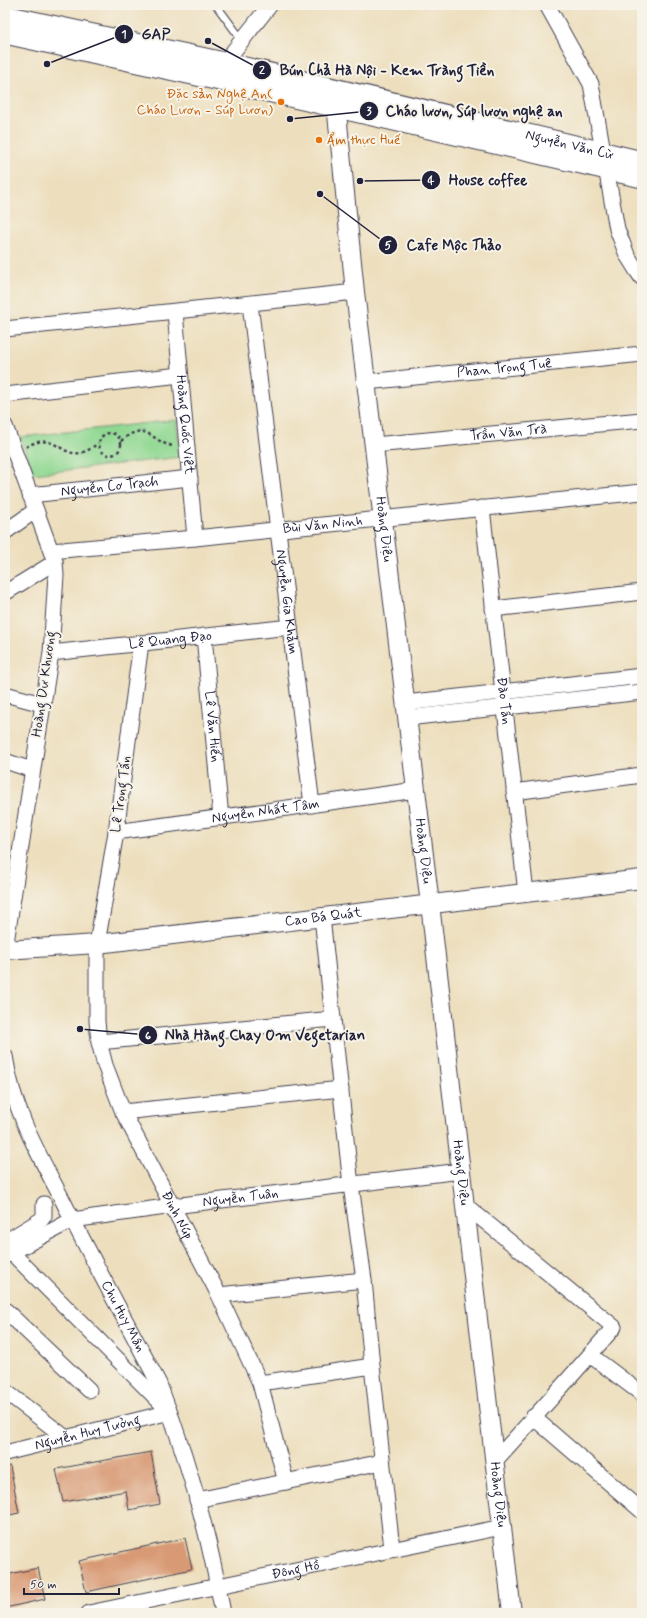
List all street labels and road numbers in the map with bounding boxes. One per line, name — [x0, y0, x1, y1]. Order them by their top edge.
street label: Nguyễn Văn Cừ — [523, 126, 615, 164]
street label: Phan Trọng Tuệ — [456, 354, 553, 382]
street label: Hoàng Quốc Việt — [172, 374, 198, 476]
street label: Trần Văn Trà — [469, 420, 548, 445]
street label: Nguyễn Cơ Trạch — [60, 472, 159, 502]
street label: Hoàng Diệu — [371, 495, 397, 563]
street label: Bùi Văn Ninh — [282, 512, 364, 538]
street label: Nguyễn Gia Khảm — [271, 548, 302, 655]
street label: Lê Quang Đạo — [128, 627, 213, 653]
street label: Hoàng Dư Khương — [28, 630, 62, 739]
street label: Đào Tấn — [492, 676, 516, 726]
street label: Lê Văn Hiến — [200, 690, 225, 763]
street label: Lê Trọng Tấn — [107, 754, 137, 834]
street label: Nguyễn Nhất Tâm — [211, 795, 321, 828]
street label: Hoàng Diệu — [411, 817, 436, 885]
street label: Cao Bá Quát — [284, 903, 364, 931]
street label: Hoàng Diệu — [448, 1139, 474, 1206]
street label: Nguyễn Tuân — [202, 1184, 279, 1212]
street label: Đinh Núp — [157, 1188, 197, 1243]
street label: Chu Huy Mân — [97, 1277, 150, 1355]
street label: Nguyễn Huy Tưởng — [33, 1411, 143, 1454]
street label: Hoàng Diệu — [486, 1461, 511, 1528]
street label: Đông Hồ — [270, 1556, 321, 1584]

